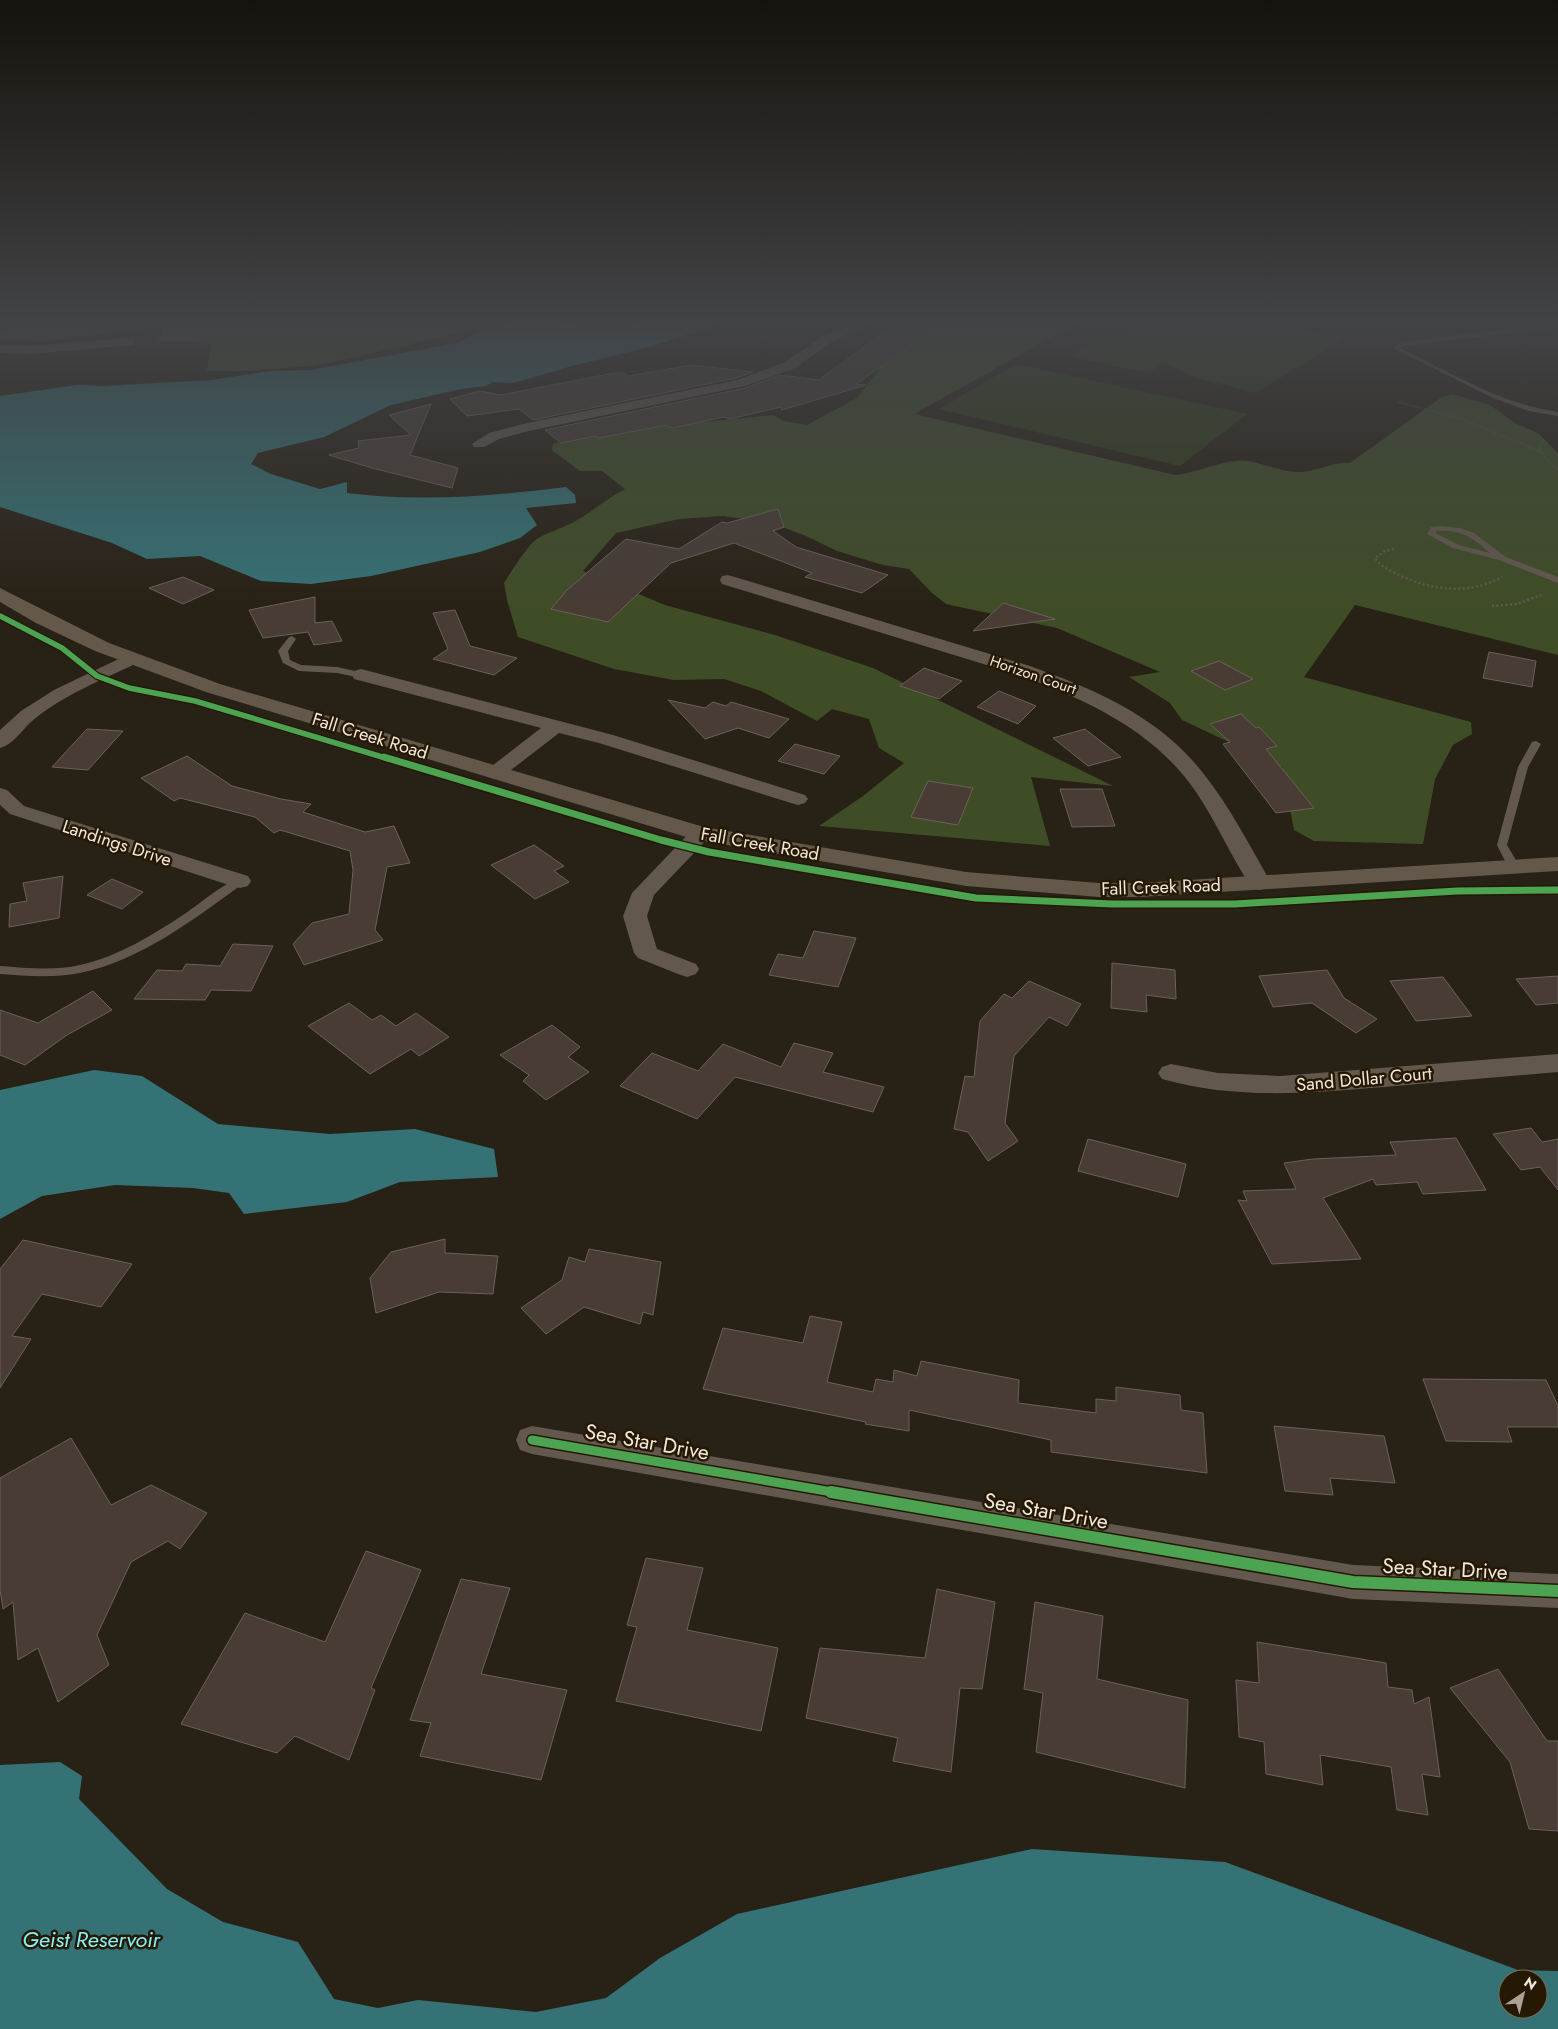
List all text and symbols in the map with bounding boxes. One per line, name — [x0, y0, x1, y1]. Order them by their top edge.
street label: Horizon Court — [987, 650, 1080, 700]
street label: Fall Creek Road — [309, 706, 431, 766]
street label: Landings Drive — [59, 813, 175, 873]
street label: Fall Creek Road — [699, 821, 821, 867]
street label: Fall Creek Road — [1101, 872, 1221, 902]
street label: Sand Dollar Court — [1295, 1060, 1434, 1098]
street label: Sea Star Drive — [583, 1416, 712, 1468]
street label: Sea Star Drive — [982, 1485, 1111, 1537]
street label: Sea Star Drive — [1382, 1551, 1509, 1587]
water label: Geist Reservoir — [22, 1923, 161, 1955]
north arrow — [1498, 1969, 1548, 2019]
text: N — [1520, 1972, 1541, 1995]

